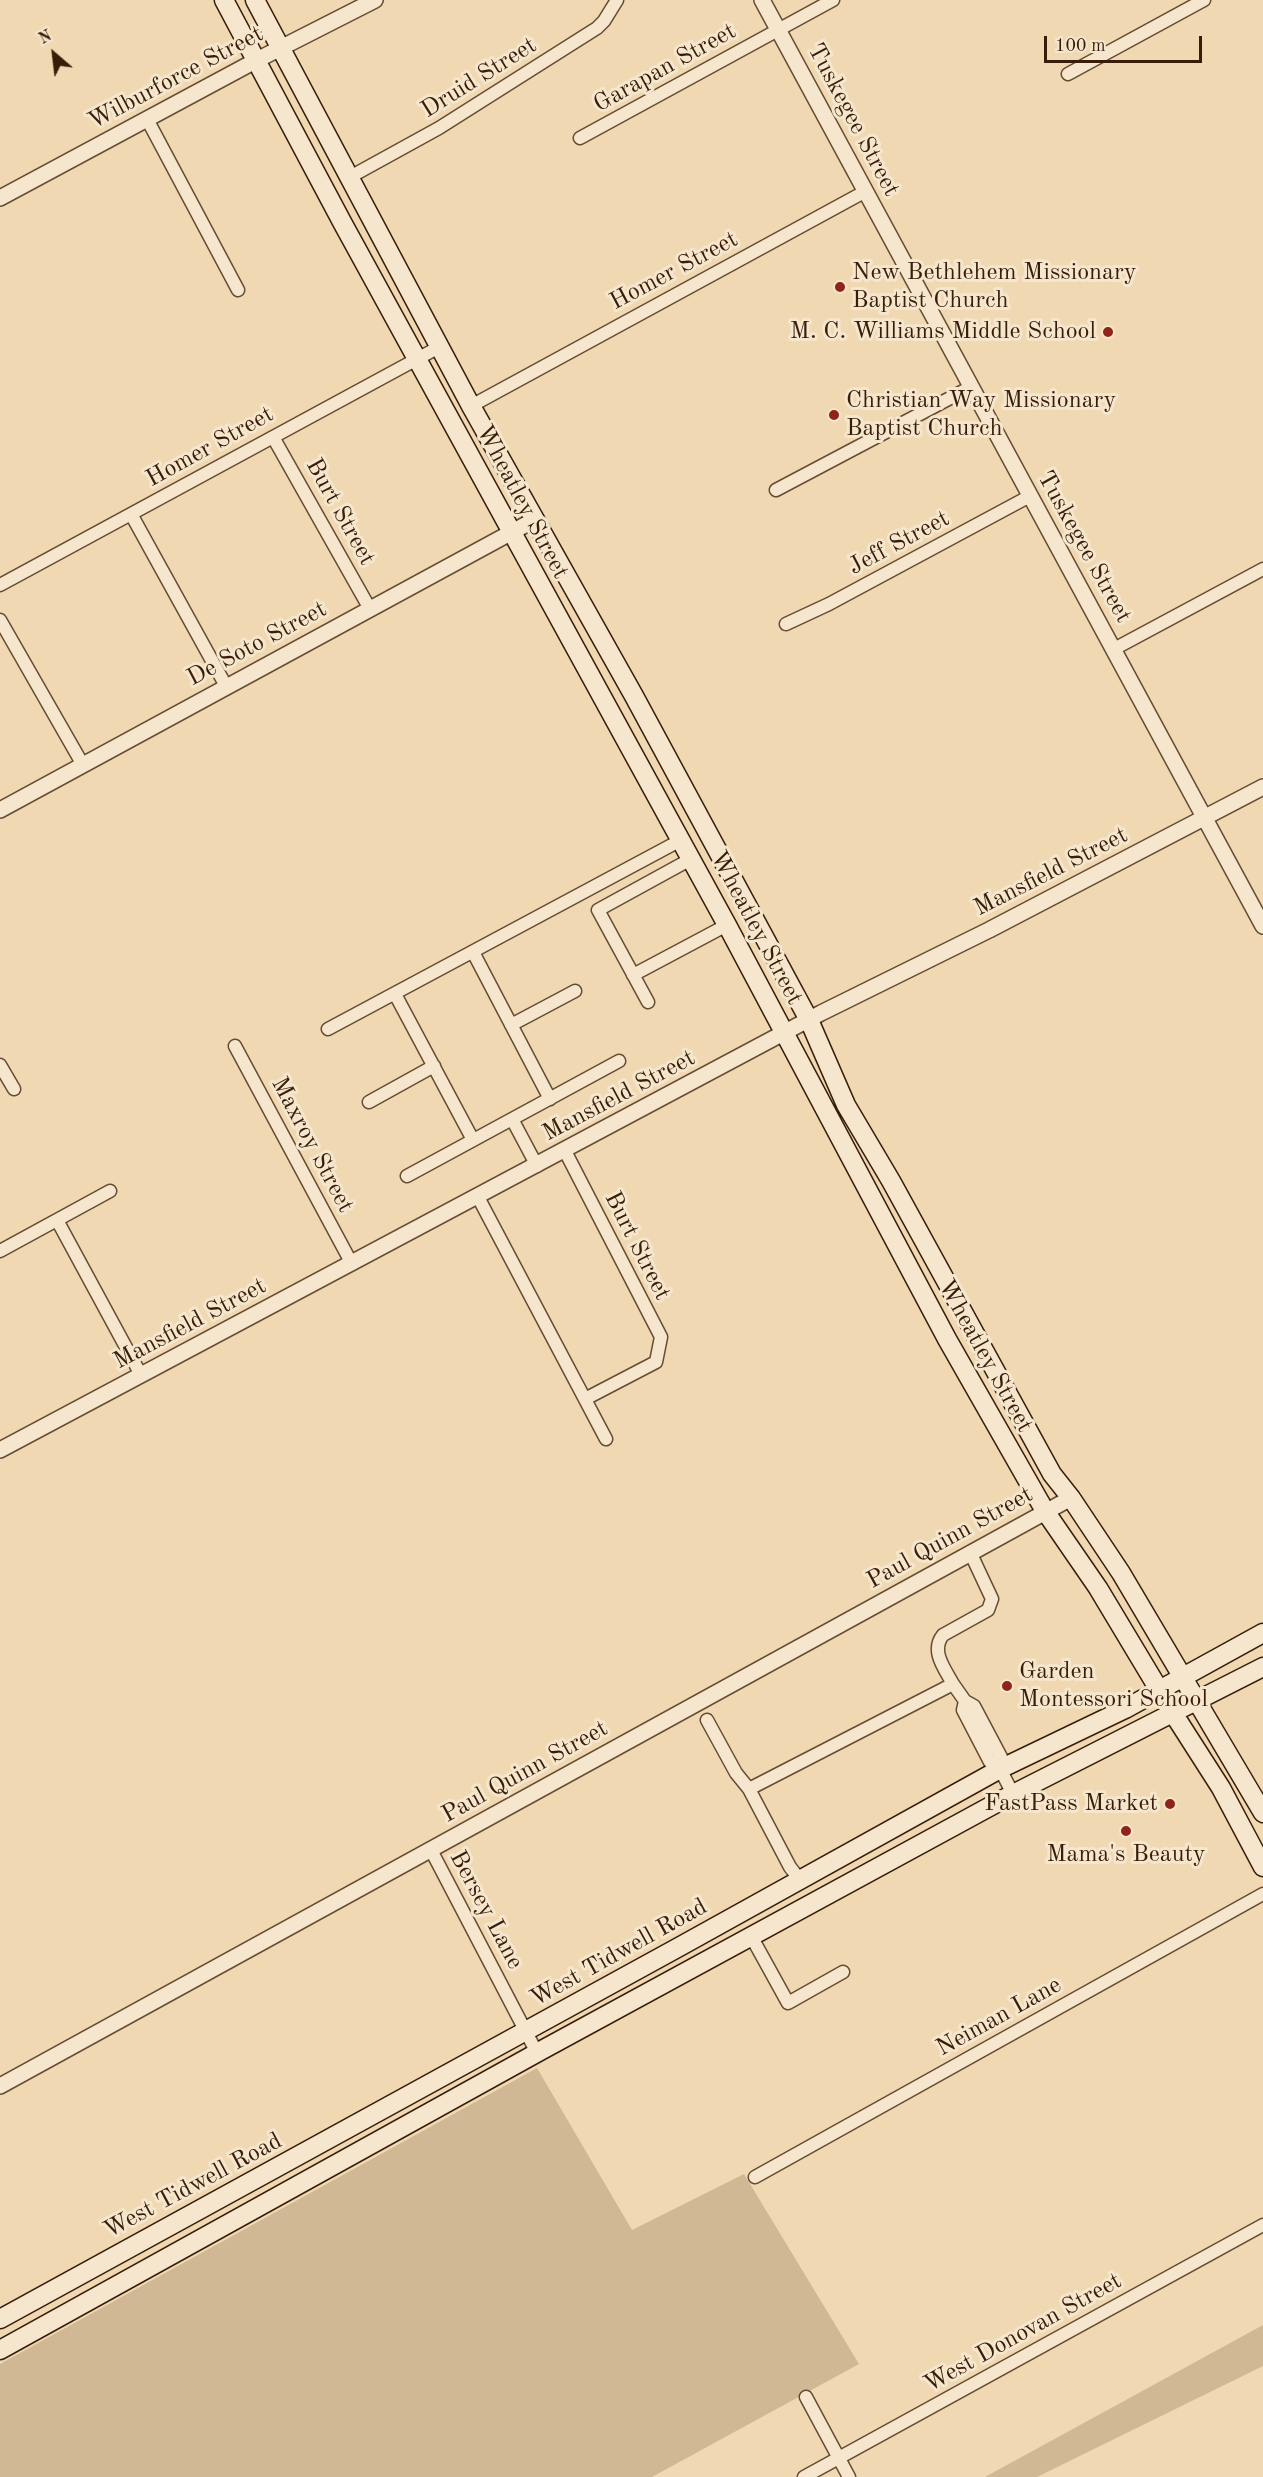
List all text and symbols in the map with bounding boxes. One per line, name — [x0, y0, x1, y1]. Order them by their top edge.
street label: Garapan Street — [589, 17, 741, 119]
street label: Wilburforce Street — [84, 20, 268, 136]
north arrow — [24, 24, 84, 84]
scale bar — [1047, 24, 1204, 62]
text: N — [36, 28, 55, 48]
street label: Druid Street — [416, 31, 542, 125]
text: 100 m — [1055, 37, 1106, 55]
street label: Tuskegee Street — [801, 39, 905, 201]
street label: Homer Street — [605, 225, 743, 317]
place label: New Bethlehem Missionary Baptist Church — [852, 259, 1136, 315]
marker: New Bethlehem Missionary Baptist Church — [833, 280, 847, 294]
place label: M. C. Williams Middle School — [790, 318, 1096, 346]
marker: M. C. Williams Middle School — [1101, 325, 1115, 339]
place label: Christian Way Missionary Baptist Church — [846, 387, 1116, 443]
street label: Homer Street — [141, 400, 279, 494]
marker: Christian Way Missionary Baptist Church — [827, 408, 841, 422]
street label: Wheatley Street — [469, 420, 575, 584]
street label: Burt Street — [299, 453, 381, 571]
street label: Tuskegee Street — [1030, 466, 1138, 628]
street label: Jeff Street — [844, 504, 954, 582]
street label: De Soto Street — [182, 595, 332, 693]
street label: Mansfield Street — [969, 821, 1133, 923]
street label: Wheatley Street — [703, 846, 809, 1010]
street label: Mansfield Street — [538, 1044, 700, 1148]
street label: Maxroy Street — [264, 1072, 360, 1218]
street label: Burt Street — [597, 1187, 677, 1305]
street label: Mansfield Street — [109, 1272, 271, 1376]
street label: Wheatley Street — [931, 1274, 1039, 1438]
street label: Paul Quinn Street — [862, 1480, 1038, 1596]
place label: Garden Montessori School — [1019, 1658, 1208, 1714]
marker: Garden Montessori School — [1000, 1679, 1014, 1693]
street label: Paul Quinn Street — [437, 1714, 613, 1830]
place label: FastPass Market — [984, 1790, 1158, 1818]
marker: FastPass Market — [1163, 1797, 1177, 1811]
marker: Mama's Beauty — [1119, 1824, 1133, 1838]
place label: Mama's Beauty — [1046, 1841, 1206, 1869]
street label: Bersey Lane — [443, 1846, 529, 1974]
street label: West Tidwell Road — [526, 1892, 712, 2014]
street label: Neiman Lane — [931, 1971, 1067, 2063]
street label: West Tidwell Road — [99, 2127, 287, 2245]
street label: West Donovan Street — [919, 2267, 1127, 2399]

